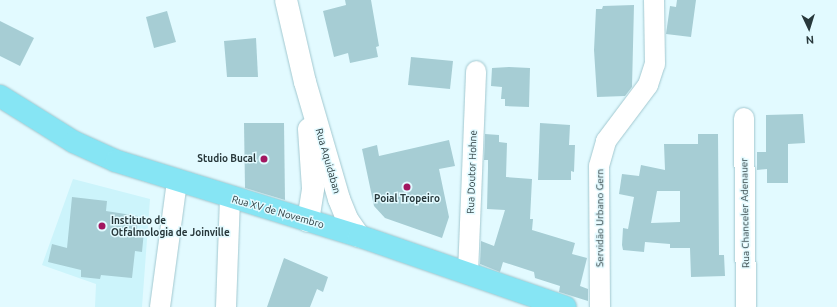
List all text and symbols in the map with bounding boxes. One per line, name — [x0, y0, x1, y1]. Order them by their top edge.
north arrow — [789, 8, 829, 48]
text: N — [805, 34, 814, 46]
street label: Rua Aquidaban — [313, 127, 343, 195]
street label: Rua Doutor Hohne — [465, 130, 479, 214]
place label: Studio Bucal — [197, 153, 256, 165]
marker: Studio Bucal — [259, 154, 269, 164]
street label: Rua Chanceler Adenauer — [738, 158, 752, 268]
street label: Servidão Urbano Gern — [594, 169, 606, 267]
marker: Poial Tropeiro — [402, 182, 412, 192]
street label: Rua XV de Novembro — [230, 193, 326, 231]
place label: Poial Tropeiro — [374, 193, 440, 205]
place label: Instituto de Otfalmologia de Joinville — [111, 214, 230, 238]
marker: Instituto de Otfalmologia de Joinville — [96, 220, 108, 232]

